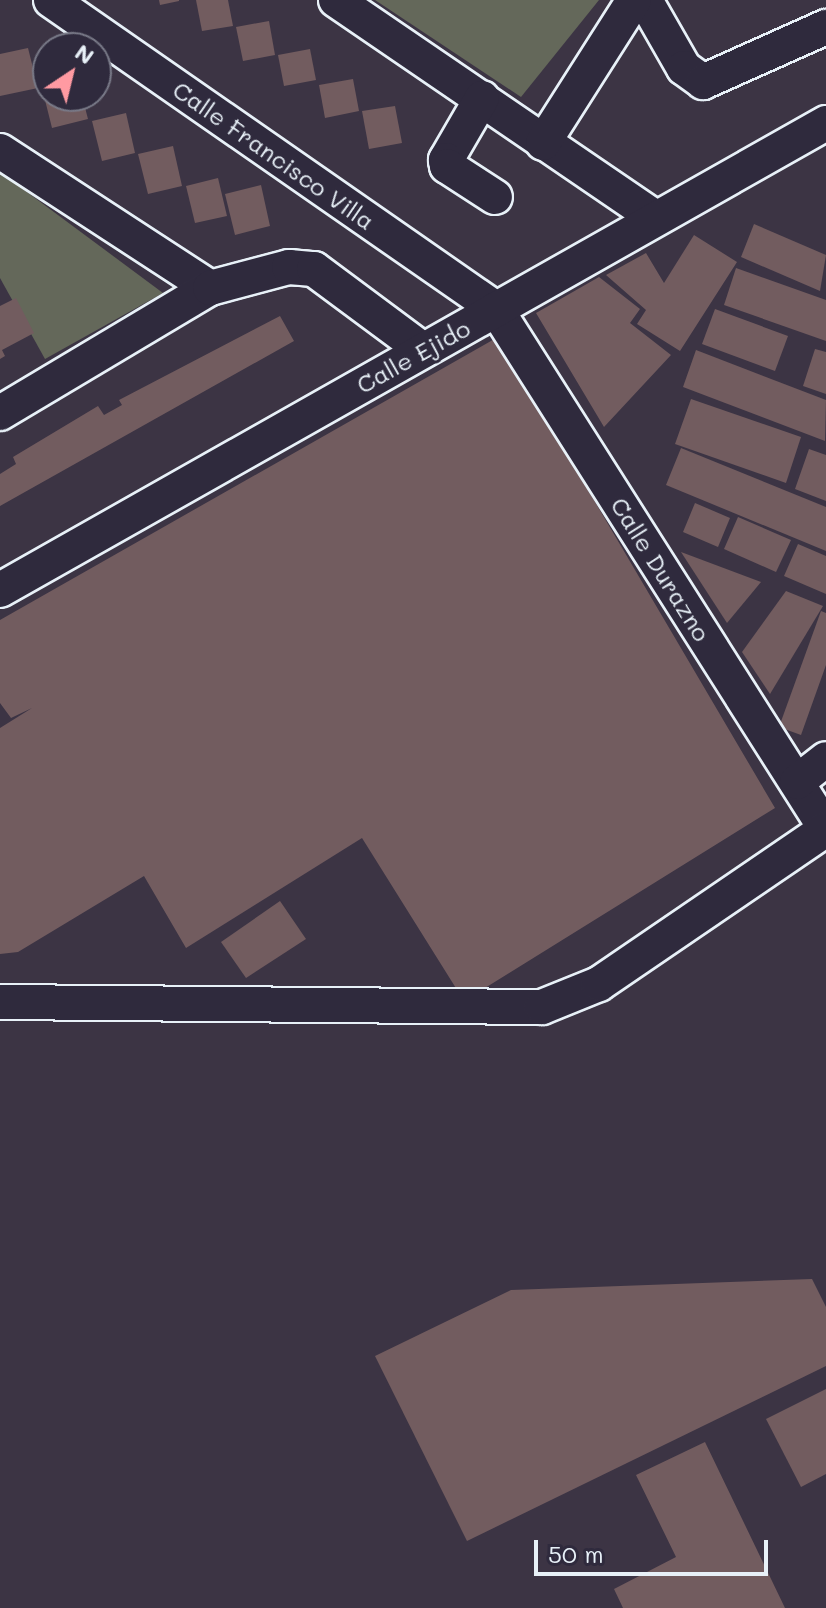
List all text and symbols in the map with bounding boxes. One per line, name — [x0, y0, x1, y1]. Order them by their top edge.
north arrow — [32, 32, 112, 112]
text: N — [70, 37, 100, 70]
street label: Calle Francisco Villa — [168, 75, 380, 235]
street label: Calle Ejido — [351, 313, 475, 399]
street label: Calle Durazno — [605, 492, 717, 646]
scale bar — [538, 1524, 772, 1574]
text: 50 m — [548, 1538, 604, 1569]

